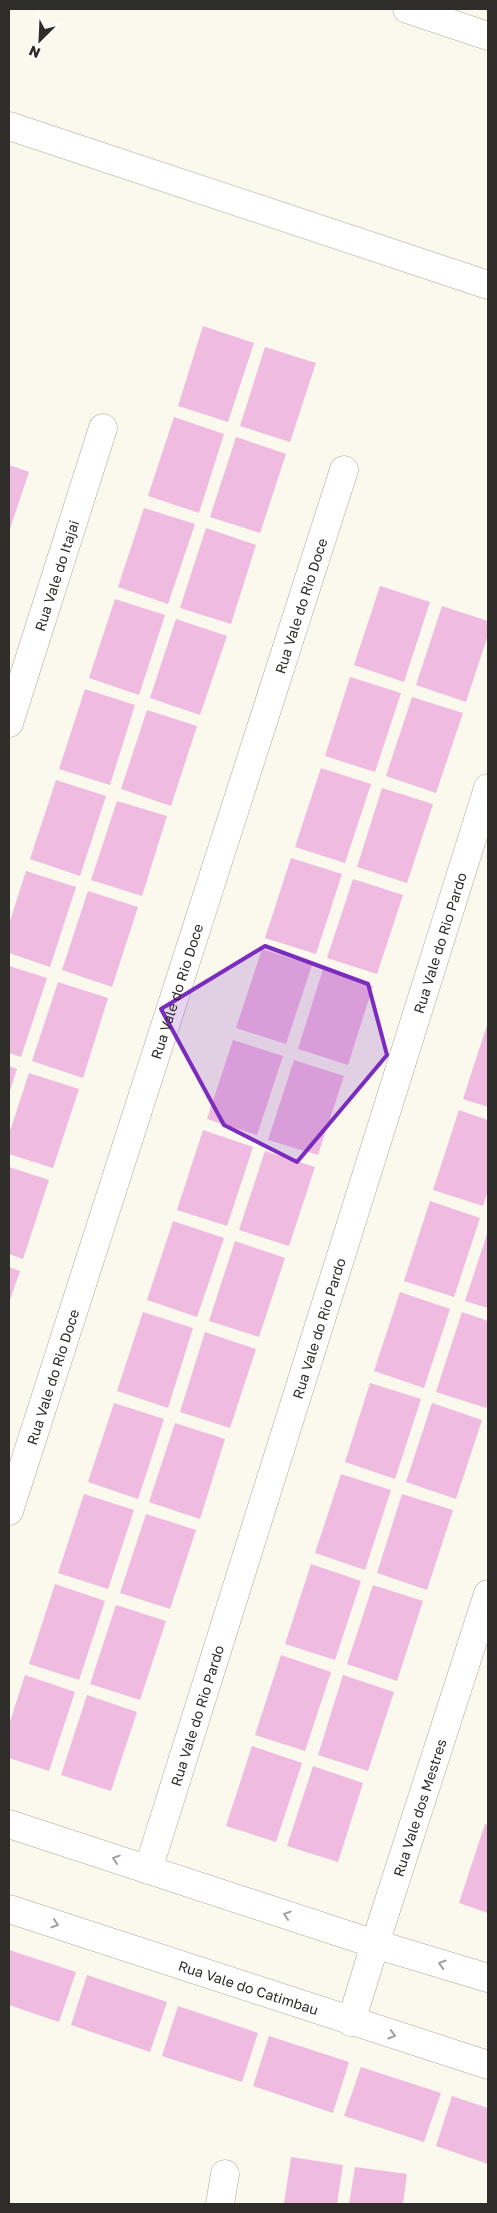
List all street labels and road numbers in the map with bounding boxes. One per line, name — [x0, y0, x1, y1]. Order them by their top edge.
street label: Rua Vale do Itajai — [30, 518, 82, 633]
street label: Rua Vale do Rio Doce — [271, 536, 330, 676]
street label: Rua Vale do Rio Pardo — [409, 870, 469, 1015]
street label: Rua Vale do Rio Doce — [147, 921, 206, 1061]
street label: Rua Vale do Rio Pardo — [288, 1256, 348, 1401]
street label: Rua Vale do Rio Doce — [22, 1307, 82, 1447]
street label: Rua Vale do Rio Pardo — [166, 1643, 227, 1788]
street label: Rua Vale dos Mestres — [389, 1737, 449, 1878]
street label: Rua Vale do Catimbau — [176, 1956, 321, 2018]

